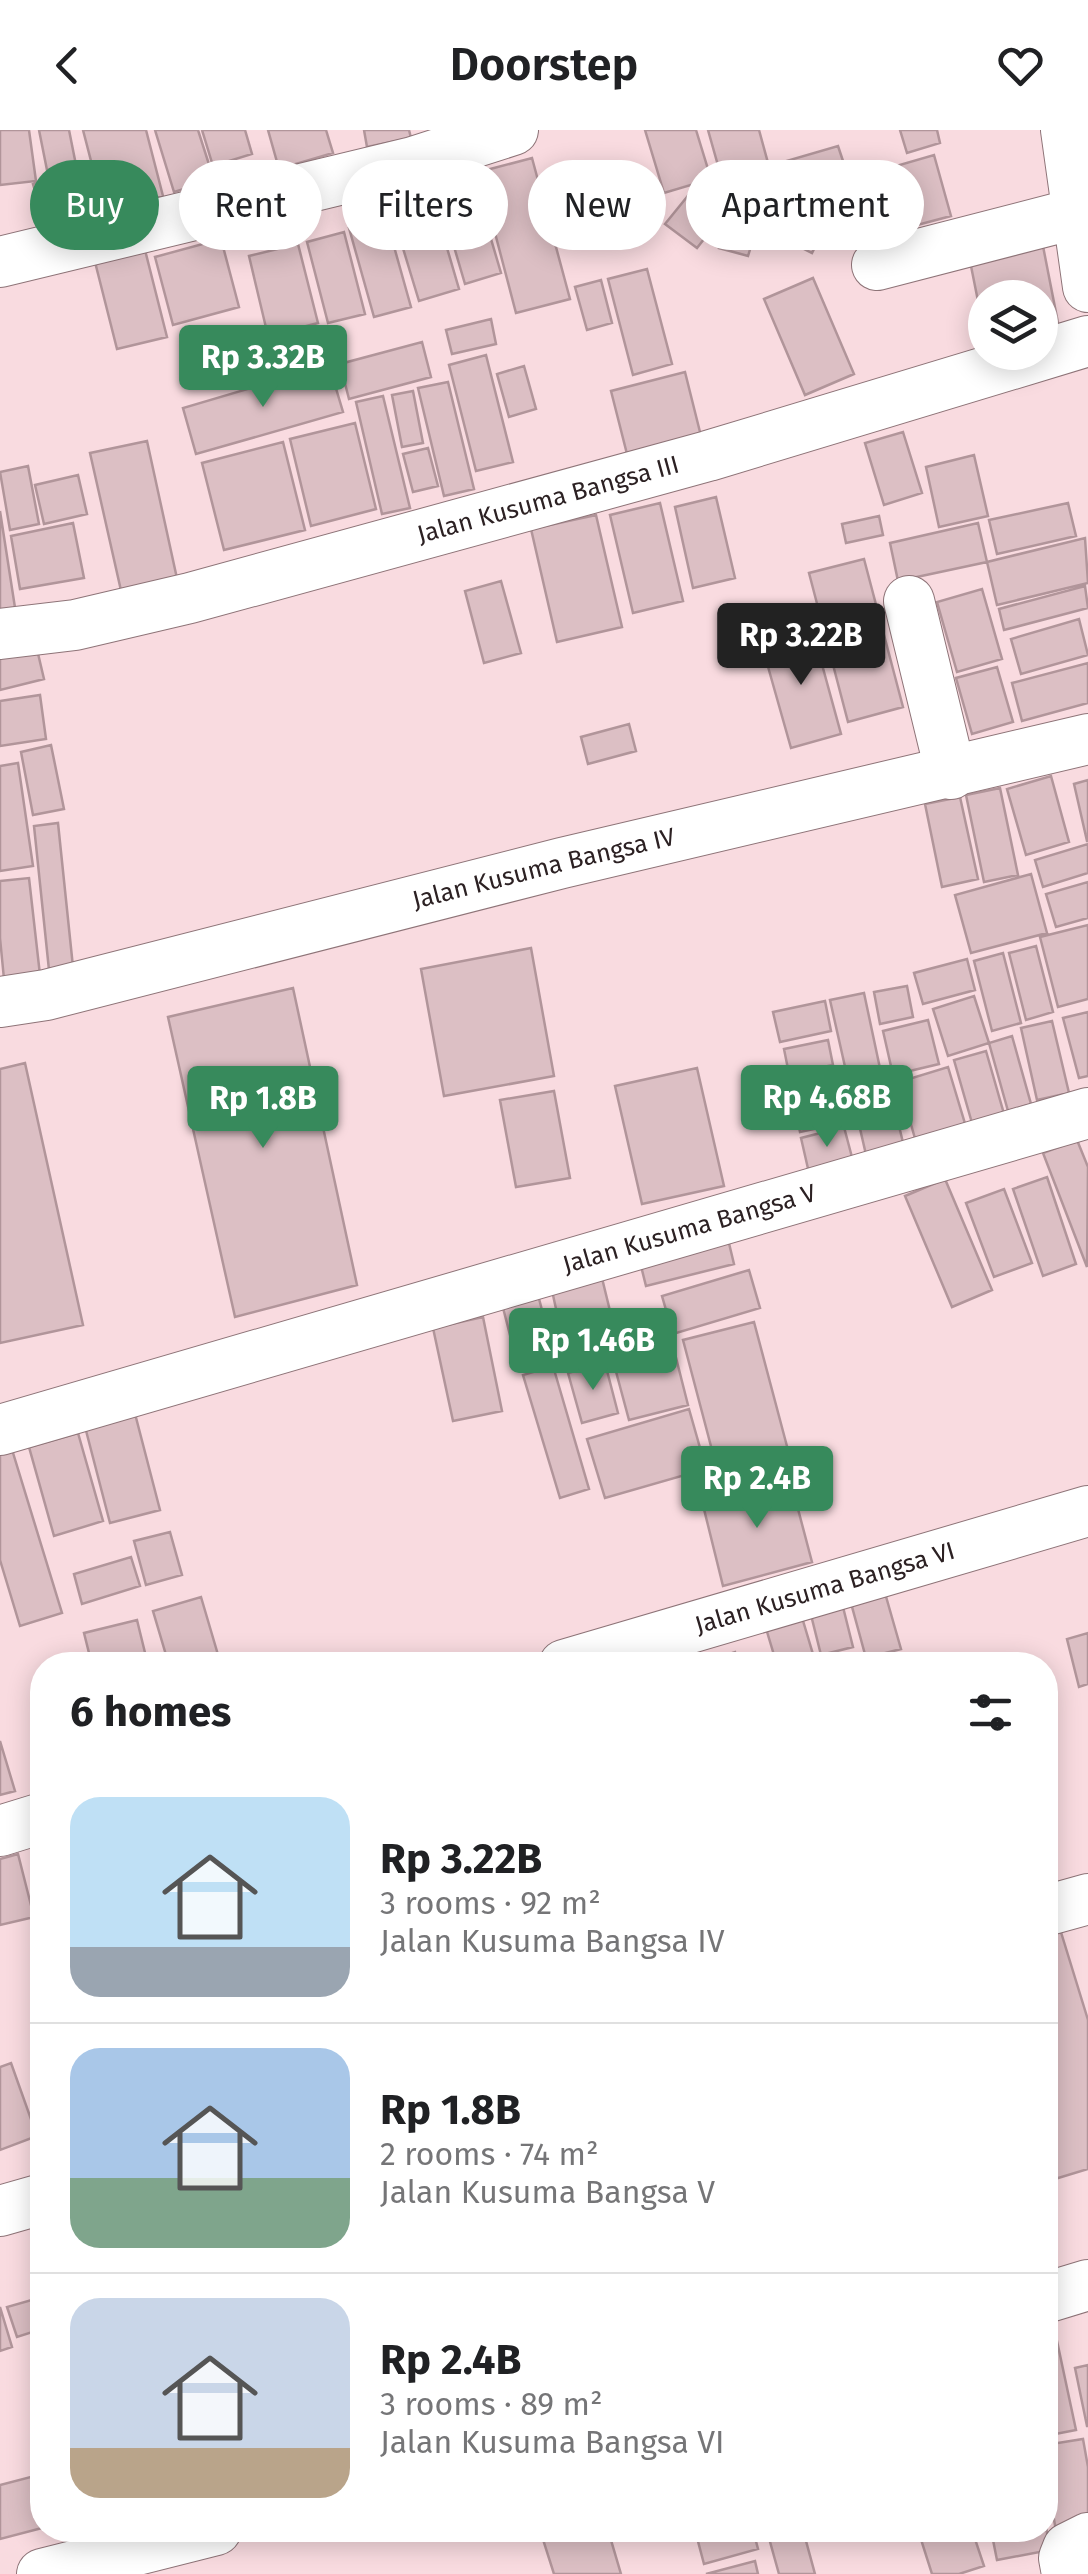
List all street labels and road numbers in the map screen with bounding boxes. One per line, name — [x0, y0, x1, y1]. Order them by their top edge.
street label: Jalan Kusuma Bangsa III — [414, 450, 682, 550]
street label: Jalan Kusuma Bangsa IV — [409, 822, 678, 916]
street label: Jalan Kusuma Bangsa V — [559, 1178, 819, 1280]
street label: Jalan Kusuma Bangsa VI — [691, 1536, 958, 1641]

